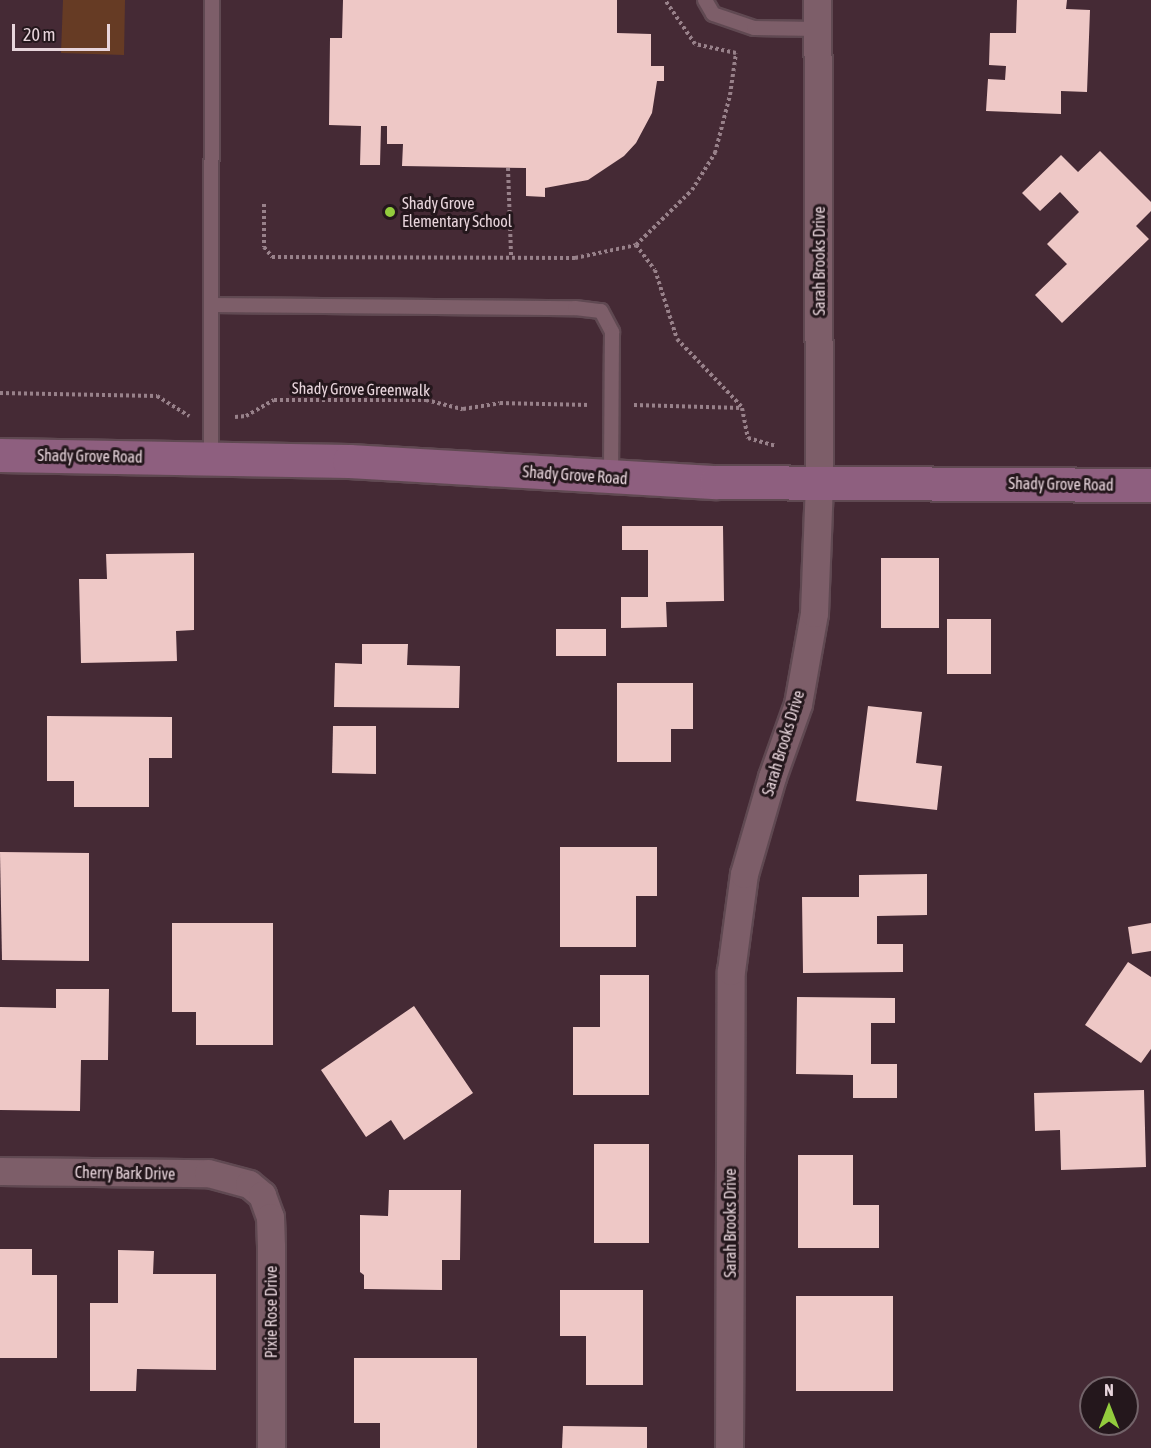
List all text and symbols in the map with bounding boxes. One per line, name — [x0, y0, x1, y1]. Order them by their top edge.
scale bar — [15, 12, 112, 50]
text: 20 m — [23, 24, 55, 45]
place label: Shady Grove Elementary School — [402, 193, 512, 231]
marker: Shady Grove Elementary School — [383, 205, 397, 219]
street label: Sarah Brooks Drive — [809, 206, 829, 316]
street label: Shady Grove Greenwalk — [292, 378, 430, 400]
street label: Shady Grove Road — [37, 445, 143, 467]
street label: Shady Grove Road — [522, 462, 628, 488]
street label: Shady Grove Road — [1008, 473, 1114, 495]
street label: Sarah Brooks Drive — [758, 688, 808, 798]
street label: Cherry Bark Drive — [75, 1163, 175, 1183]
street label: Sarah Brooks Drive — [720, 1168, 740, 1278]
street label: Pixie Rose Drive — [261, 1266, 281, 1358]
north arrow — [1079, 1376, 1139, 1436]
text: N — [1104, 1381, 1114, 1399]

